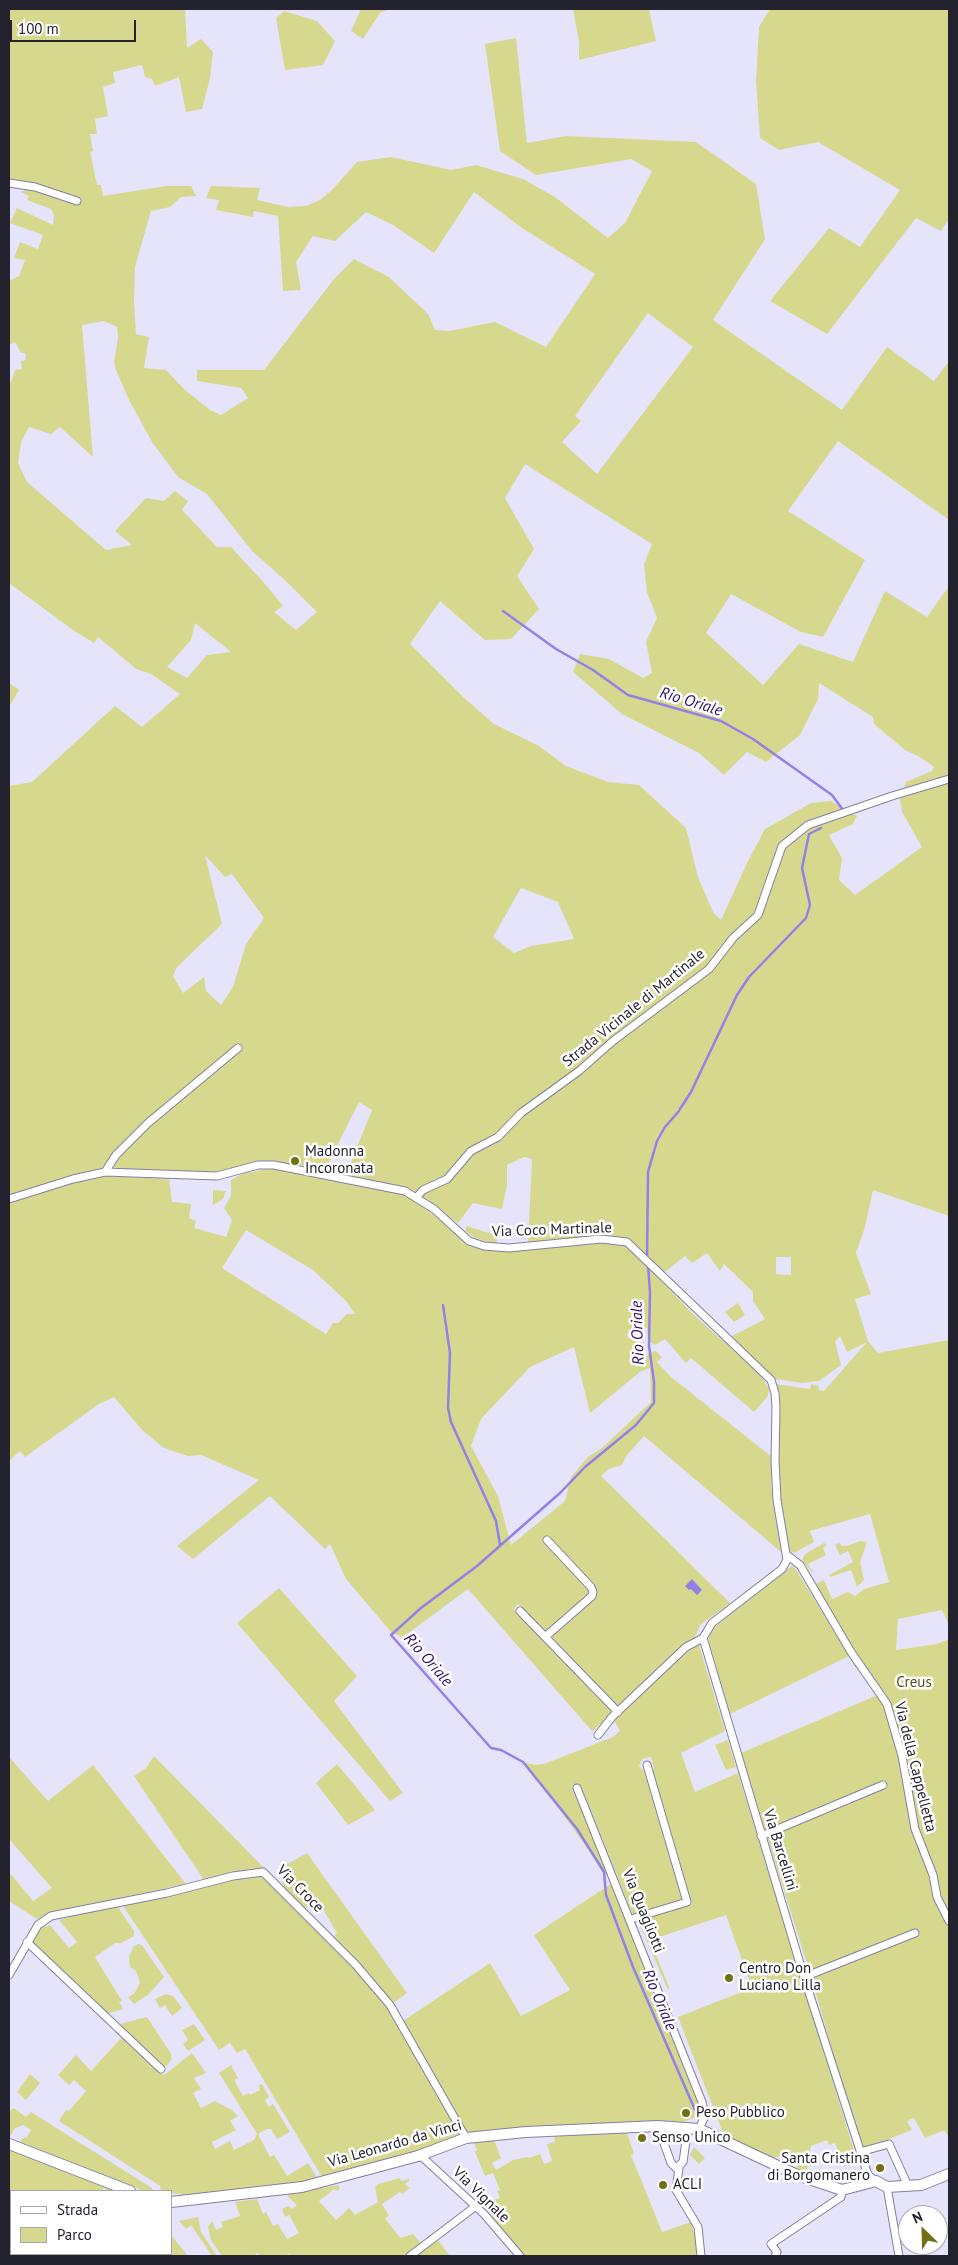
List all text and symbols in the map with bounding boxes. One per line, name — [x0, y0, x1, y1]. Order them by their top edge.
scale bar — [12, 10, 139, 42]
text: 100 m — [18, 19, 59, 38]
water label: Rio Oriale — [657, 683, 725, 721]
street label: Strada Vicinale di Martinale — [559, 945, 709, 1071]
place label: Madonna Incoronata — [305, 1143, 373, 1178]
marker: Madonna Incoronata — [289, 1155, 301, 1167]
street label: Via Coco Martinale — [492, 1219, 612, 1241]
water label: Rio Oriale — [627, 1300, 649, 1366]
water label: Rio Oriale — [400, 1629, 456, 1691]
park label: Creus — [896, 1674, 932, 1692]
street label: Via della Cappelletta — [890, 1700, 940, 1834]
street label: Via Barcellini — [759, 1807, 801, 1893]
street label: Via Croce — [273, 1862, 327, 1916]
street label: Via Quagliotti — [618, 1867, 668, 1955]
place label: Centro Don Luciano Lilla — [739, 1960, 821, 1995]
water label: Rio Oriale — [638, 1967, 680, 2033]
marker: Centro Don Luciano Lilla — [723, 1972, 735, 1984]
place label: Peso Pubblico — [696, 2104, 785, 2122]
marker: Peso Pubblico — [680, 2107, 692, 2119]
street label: Via Leonardo da Vinci — [326, 2116, 464, 2172]
place label: Senso Unico — [652, 2129, 731, 2147]
marker: Senso Unico — [636, 2132, 648, 2144]
place label: Santa Cristina di Borgomanero — [767, 2150, 870, 2185]
marker: Santa Cristina di Borgomanero — [874, 2162, 886, 2174]
street label: Via Vignale — [449, 2163, 513, 2227]
place label: ACLI — [673, 2176, 702, 2194]
marker: ACLI — [657, 2179, 669, 2191]
legend — [10, 2190, 172, 2255]
text: Strada — [57, 2200, 98, 2219]
north arrow — [898, 2205, 948, 2255]
text: N — [909, 2207, 925, 2227]
text: Parco — [57, 2225, 92, 2244]

